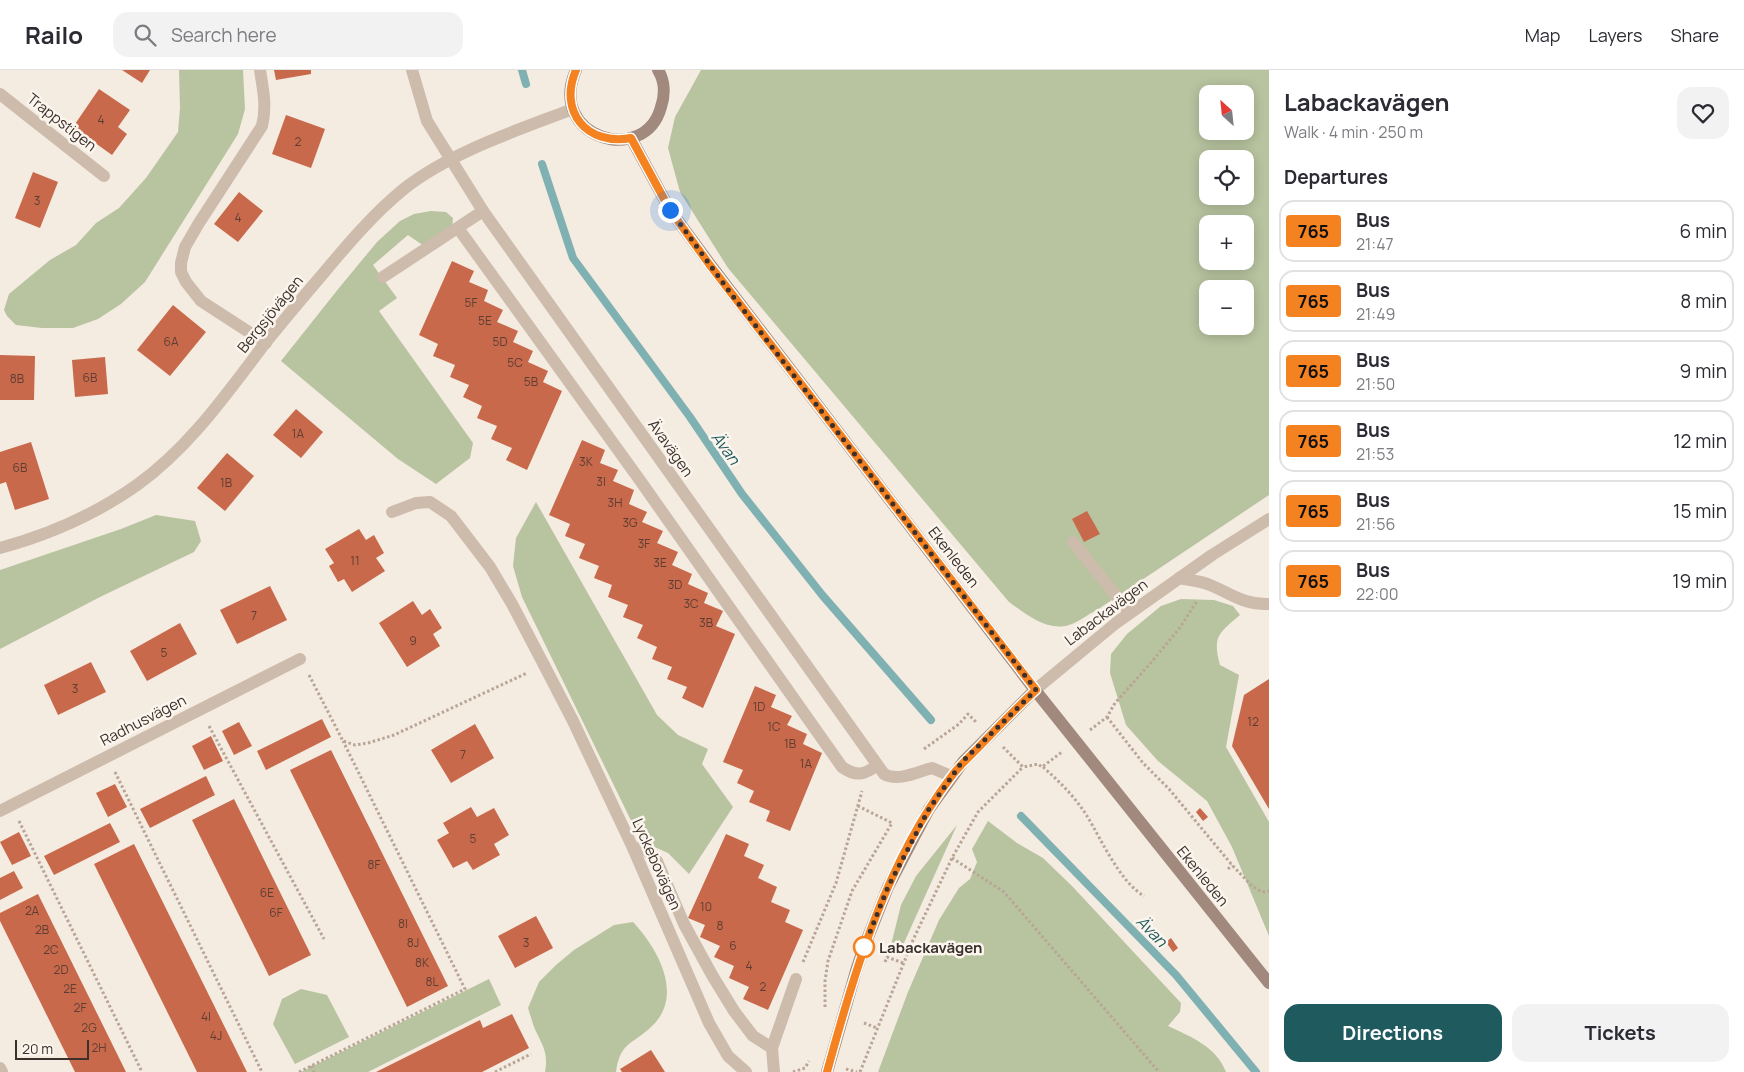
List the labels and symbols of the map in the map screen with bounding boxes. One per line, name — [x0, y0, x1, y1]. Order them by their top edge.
north arrow — [1199, 85, 1254, 140]
street label: Trappstigen — [23, 88, 101, 156]
house number: 4 — [97, 111, 105, 128]
house number: 2 — [295, 133, 302, 150]
house number: 3 — [34, 192, 40, 209]
your location — [658, 198, 683, 223]
house number: 4 — [234, 209, 242, 226]
street label: Bergsjövägen — [232, 271, 308, 357]
house number: 5F — [465, 294, 477, 311]
house number: 5E — [478, 312, 492, 329]
house number: 6A — [163, 333, 179, 350]
house number: 5D — [493, 333, 508, 350]
house number: 5C — [507, 354, 523, 371]
house number: 6B — [83, 369, 97, 386]
house number: 8B — [10, 370, 24, 387]
house number: 5B — [524, 373, 538, 390]
street label: Ävavägen — [643, 415, 699, 481]
house number: 1A — [292, 425, 305, 442]
water label: Ävan — [707, 427, 746, 469]
house number: 3K — [579, 453, 594, 470]
house number: 6B — [13, 459, 27, 476]
house number: 3I — [596, 473, 606, 490]
house number: 1B — [220, 474, 232, 491]
house number: 3H — [608, 494, 622, 511]
house number: 3G — [622, 514, 638, 531]
street label: Ekenleden — [924, 522, 984, 592]
house number: 3F — [638, 535, 650, 552]
house number: 11 — [350, 552, 360, 569]
house number: 3E — [653, 554, 667, 571]
street label: Labackavägen — [1060, 574, 1152, 650]
house number: 3D — [668, 576, 682, 593]
house number: 3C — [683, 595, 699, 612]
house number: 7 — [251, 607, 257, 624]
house number: 3B — [699, 614, 713, 631]
house number: 9 — [409, 632, 417, 649]
house number: 5 — [161, 644, 168, 661]
house number: 3 — [72, 680, 78, 697]
street label: Radhusvägen — [96, 689, 190, 751]
house number: 1D — [753, 698, 765, 715]
house number: 12 — [1247, 713, 1259, 730]
house number: 1C — [767, 718, 781, 735]
house number: 1B — [784, 735, 796, 752]
house number: 7 — [460, 746, 466, 763]
house number: 1A — [800, 755, 813, 772]
street label: Lyckebovägen — [627, 815, 687, 913]
house number: 5 — [470, 830, 477, 847]
street label: Ekenleden — [1172, 841, 1234, 911]
house number: 8F — [367, 856, 381, 873]
house number: 6E — [260, 884, 274, 901]
house number: 10 — [700, 898, 712, 915]
house number: 2A — [25, 902, 39, 919]
house number: 6F — [269, 904, 283, 921]
water label: Ävan — [1132, 911, 1173, 952]
house number: 8I — [398, 915, 408, 932]
house number: 8 — [717, 917, 724, 934]
house number: 2B — [35, 921, 49, 938]
house number: 8J — [407, 934, 419, 951]
house number: 3 — [523, 934, 529, 951]
marker: Labackavägen — [853, 936, 875, 958]
house number: 6 — [729, 937, 737, 954]
place label: Labackavägen — [879, 937, 982, 958]
house number: 2C — [43, 941, 59, 958]
house number: 8K — [415, 954, 430, 971]
house number: 4 — [745, 957, 753, 974]
house number: 2D — [54, 961, 68, 978]
house number: 8L — [425, 973, 439, 990]
house number: 2 — [760, 978, 767, 995]
house number: 2E — [63, 980, 77, 997]
house number: 2F — [74, 999, 86, 1016]
house number: 4I — [201, 1008, 211, 1025]
house number: 2G — [81, 1019, 97, 1036]
house number: 4J — [210, 1027, 222, 1044]
scale bar — [15, 1037, 89, 1060]
house number: 2H — [91, 1039, 107, 1056]

